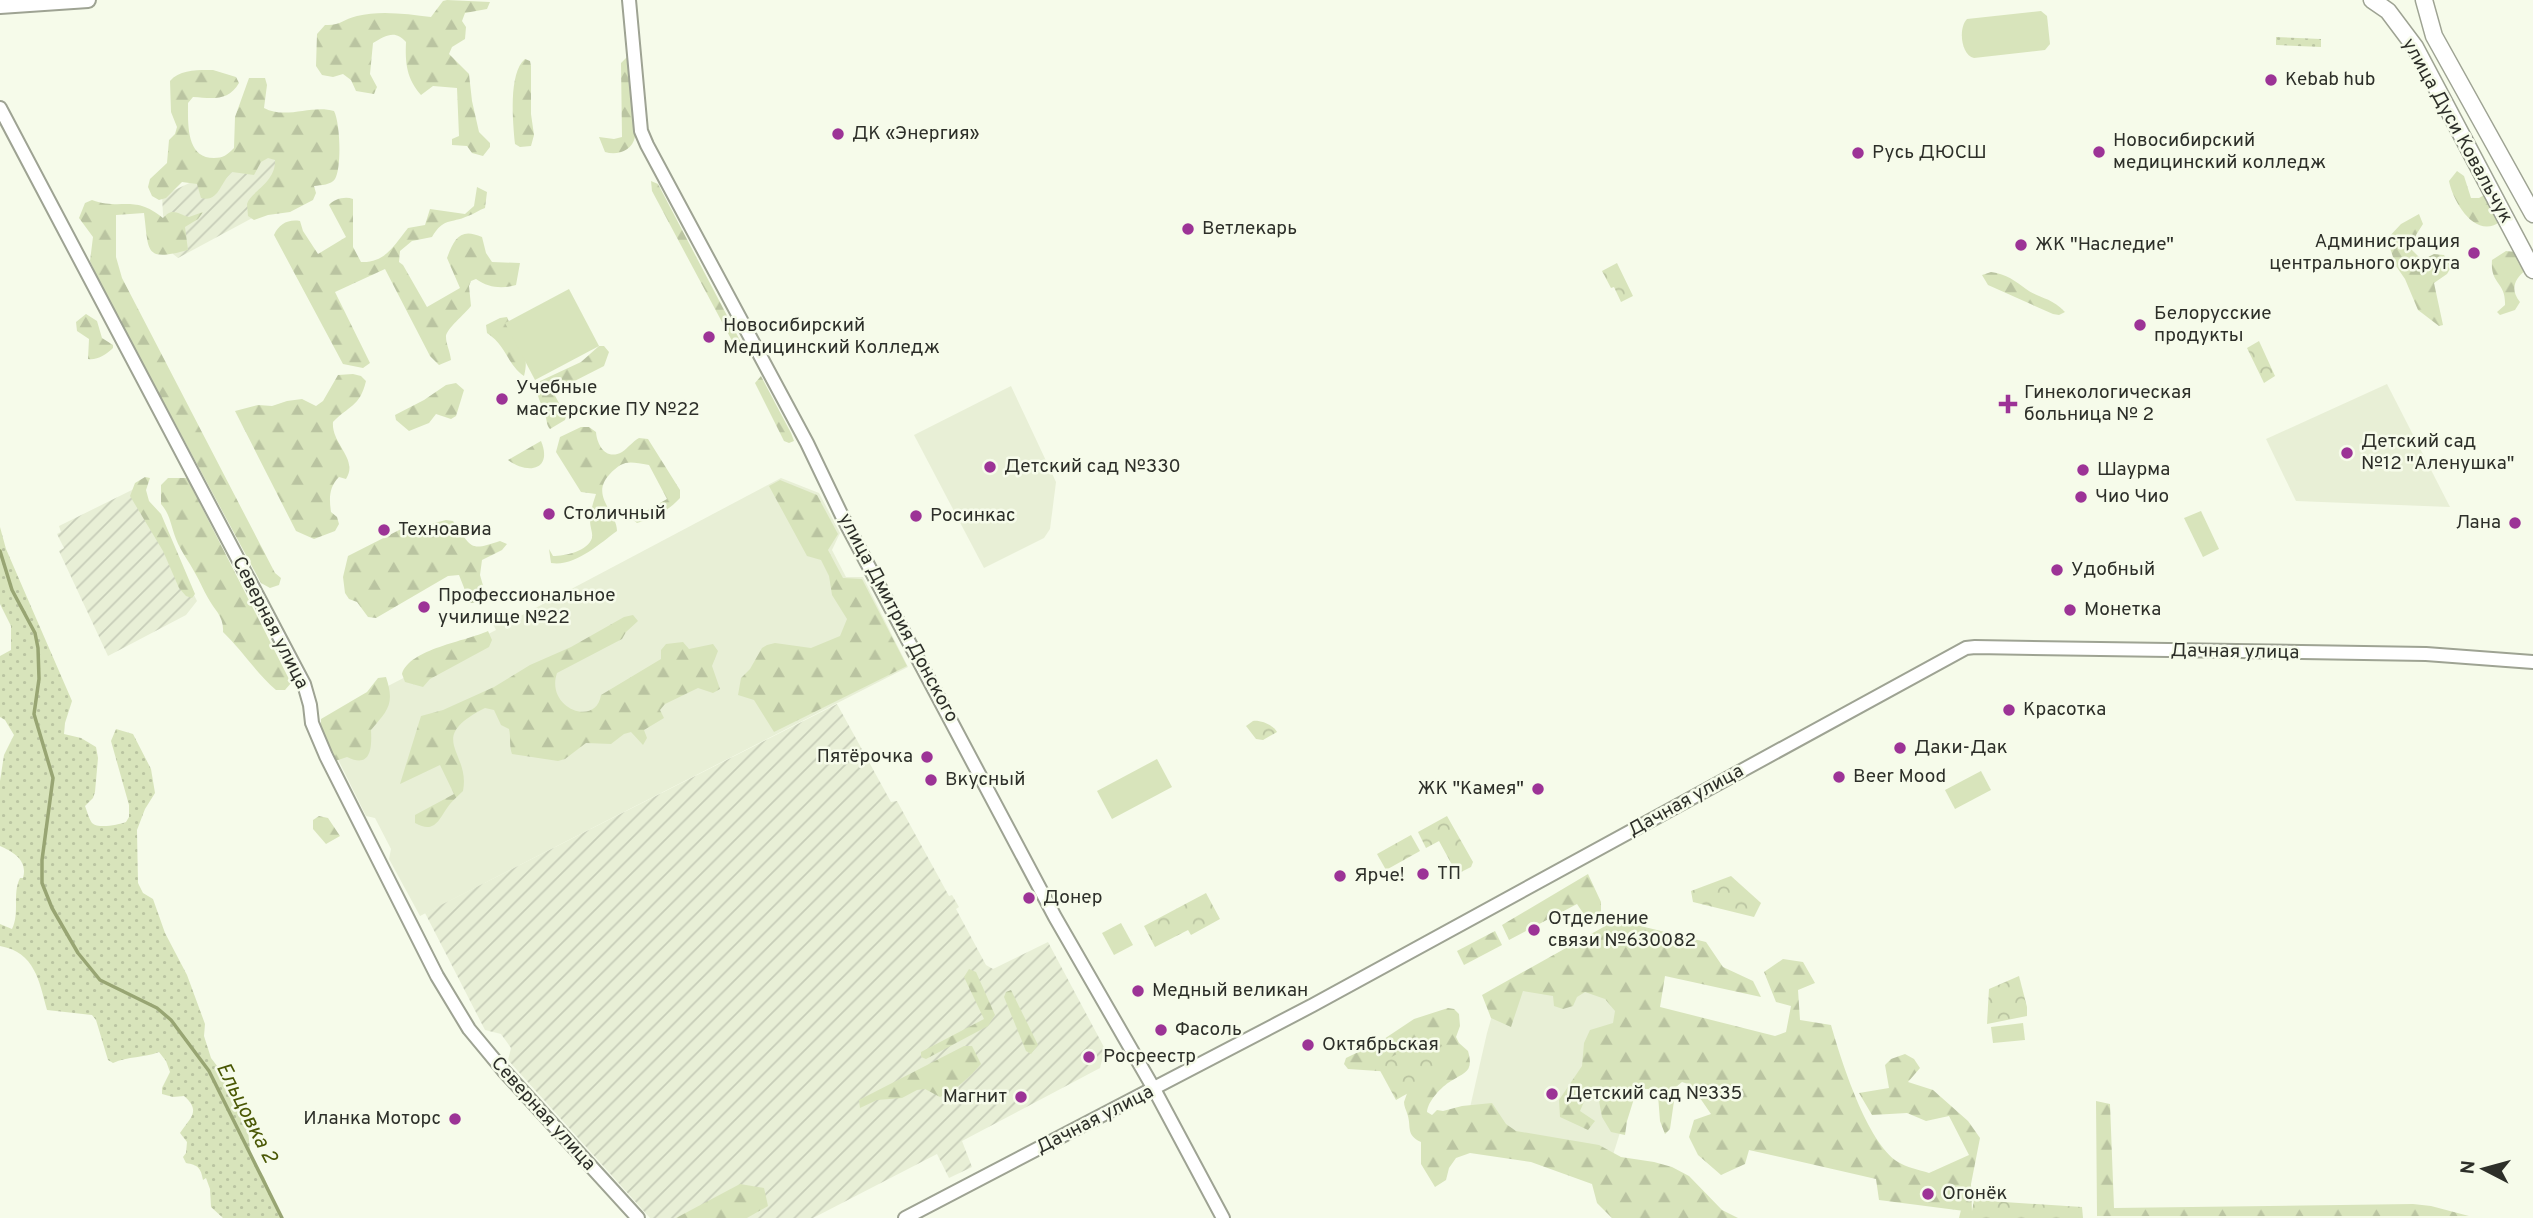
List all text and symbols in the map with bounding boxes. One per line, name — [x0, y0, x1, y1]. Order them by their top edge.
street label: улица Дуси Ковальчук — [2396, 34, 2518, 228]
place label: Kebab hub — [2285, 68, 2375, 92]
marker: Kebab hub — [2263, 72, 2279, 88]
place label: ДК «Энергия» — [852, 122, 980, 146]
marker: ДК «Энергия» — [830, 126, 846, 142]
place label: Новосибирский медицинский колледж — [2113, 129, 2326, 175]
place label: Русь ДЮСШ — [1872, 141, 1987, 165]
marker: Новосибирский медицинский колледж — [2091, 144, 2107, 160]
marker: Русь ДЮСШ — [1850, 145, 1866, 161]
place label: Ветлекарь — [1202, 217, 1297, 241]
marker: Ветлекарь — [1180, 221, 1196, 237]
place label: Администрация центрального округа — [2269, 230, 2460, 276]
place label: ЖК "Наследие" — [2035, 233, 2174, 257]
marker: ЖК "Наследие" — [2013, 237, 2029, 253]
marker: Администрация центрального округа — [2466, 245, 2482, 261]
place label: Белорусские продукты — [2154, 302, 2272, 348]
place label: Новосибирский Медицинский Колледж — [723, 314, 940, 360]
marker: Белорусские продукты — [2132, 317, 2148, 333]
marker: Новосибирский Медицинский Колледж — [701, 329, 717, 345]
place label: Учебные мастерские ПУ №22 — [516, 376, 700, 422]
place label: Гинекологическая больница № 2 — [2024, 381, 2192, 427]
marker: Учебные мастерские ПУ №22 — [494, 391, 510, 407]
marker: Гинекологическая больница № 2 — [1998, 394, 2018, 414]
place label: Детский сад №12 "Аленушка" — [2361, 430, 2514, 476]
marker: Детский сад №12 "Аленушка" — [2339, 445, 2355, 461]
place label: Детский сад №330 — [1004, 455, 1181, 479]
place label: Шаурма — [2097, 458, 2170, 482]
marker: Детский сад №330 — [982, 459, 998, 475]
marker: Шаурма — [2075, 462, 2091, 478]
place label: Чио Чио — [2095, 485, 2169, 509]
marker: Чио Чио — [2073, 489, 2089, 505]
place label: Столичный — [563, 502, 666, 526]
place label: Росинкас — [930, 504, 1015, 528]
marker: Столичный — [541, 506, 557, 522]
marker: Росинкас — [908, 508, 924, 524]
street label: улица Дмитрия Донского — [833, 509, 963, 727]
place label: Лана — [2455, 511, 2501, 535]
marker: Лана — [2507, 515, 2523, 531]
place label: Техноавиа — [398, 518, 491, 542]
marker: Техноавиа — [376, 522, 392, 538]
street label: Северная улица — [226, 553, 314, 693]
place label: Удобный — [2071, 558, 2155, 582]
marker: Удобный — [2049, 562, 2065, 578]
place label: Профессиональное училище №22 — [438, 584, 615, 630]
place label: Монетка — [2084, 598, 2161, 622]
marker: Профессиональное училище №22 — [416, 599, 432, 615]
marker: Монетка — [2062, 602, 2078, 618]
street label: Дачная улица — [2170, 639, 2300, 665]
place label: Красотка — [2023, 698, 2106, 722]
marker: Красотка — [2001, 702, 2017, 718]
place label: Даки-Дак — [1914, 736, 2008, 760]
marker: Даки-Дак — [1892, 740, 1908, 756]
place label: Пятёрочка — [817, 745, 913, 769]
marker: Пятёрочка — [919, 749, 935, 765]
street label: Дачная улица — [1624, 759, 1748, 843]
place label: Beer Mood — [1853, 765, 1946, 789]
place label: Вкусный — [945, 768, 1025, 792]
marker: Beer Mood — [1831, 769, 1847, 785]
marker: Вкусный — [923, 772, 939, 788]
place label: ЖК "Камея" — [1417, 777, 1524, 801]
marker: ЖК "Камея" — [1530, 781, 1546, 797]
place label: ТП — [1437, 862, 1461, 886]
place label: Ярче! — [1354, 864, 1405, 888]
marker: ТП — [1415, 866, 1431, 882]
marker: Ярче! — [1332, 868, 1348, 884]
place label: Донер — [1043, 886, 1102, 910]
marker: Донер — [1021, 890, 1037, 906]
place label: Отделение связи №630082 — [1548, 907, 1696, 953]
marker: Отделение связи №630082 — [1526, 922, 1542, 938]
place label: Медный великан — [1152, 979, 1308, 1003]
marker: Медный великан — [1130, 983, 1146, 999]
place label: Фасоль — [1175, 1018, 1242, 1042]
marker: Фасоль — [1153, 1022, 1169, 1038]
place label: Октябрьская — [1322, 1033, 1439, 1057]
marker: Октябрьская — [1300, 1037, 1316, 1053]
place label: Росреестр — [1103, 1045, 1196, 1069]
marker: Росреестр — [1081, 1049, 1097, 1065]
street label: Северная улица — [485, 1052, 601, 1176]
water label: Ельцовка 2 — [209, 1058, 283, 1169]
street label: Дачная улица — [1032, 1080, 1158, 1160]
place label: Детский сад №335 — [1566, 1082, 1742, 1106]
place label: Магнит — [943, 1085, 1007, 1109]
marker: Детский сад №335 — [1544, 1086, 1560, 1102]
marker: Магнит — [1013, 1089, 1029, 1105]
place label: Иланка Моторс — [303, 1107, 441, 1131]
marker: Иланка Моторс — [447, 1111, 463, 1127]
north arrow — [2449, 1134, 2519, 1204]
text: N — [2456, 1159, 2482, 1175]
place label: Огонёк — [1942, 1182, 2008, 1206]
marker: Огонёк — [1920, 1186, 1936, 1202]

